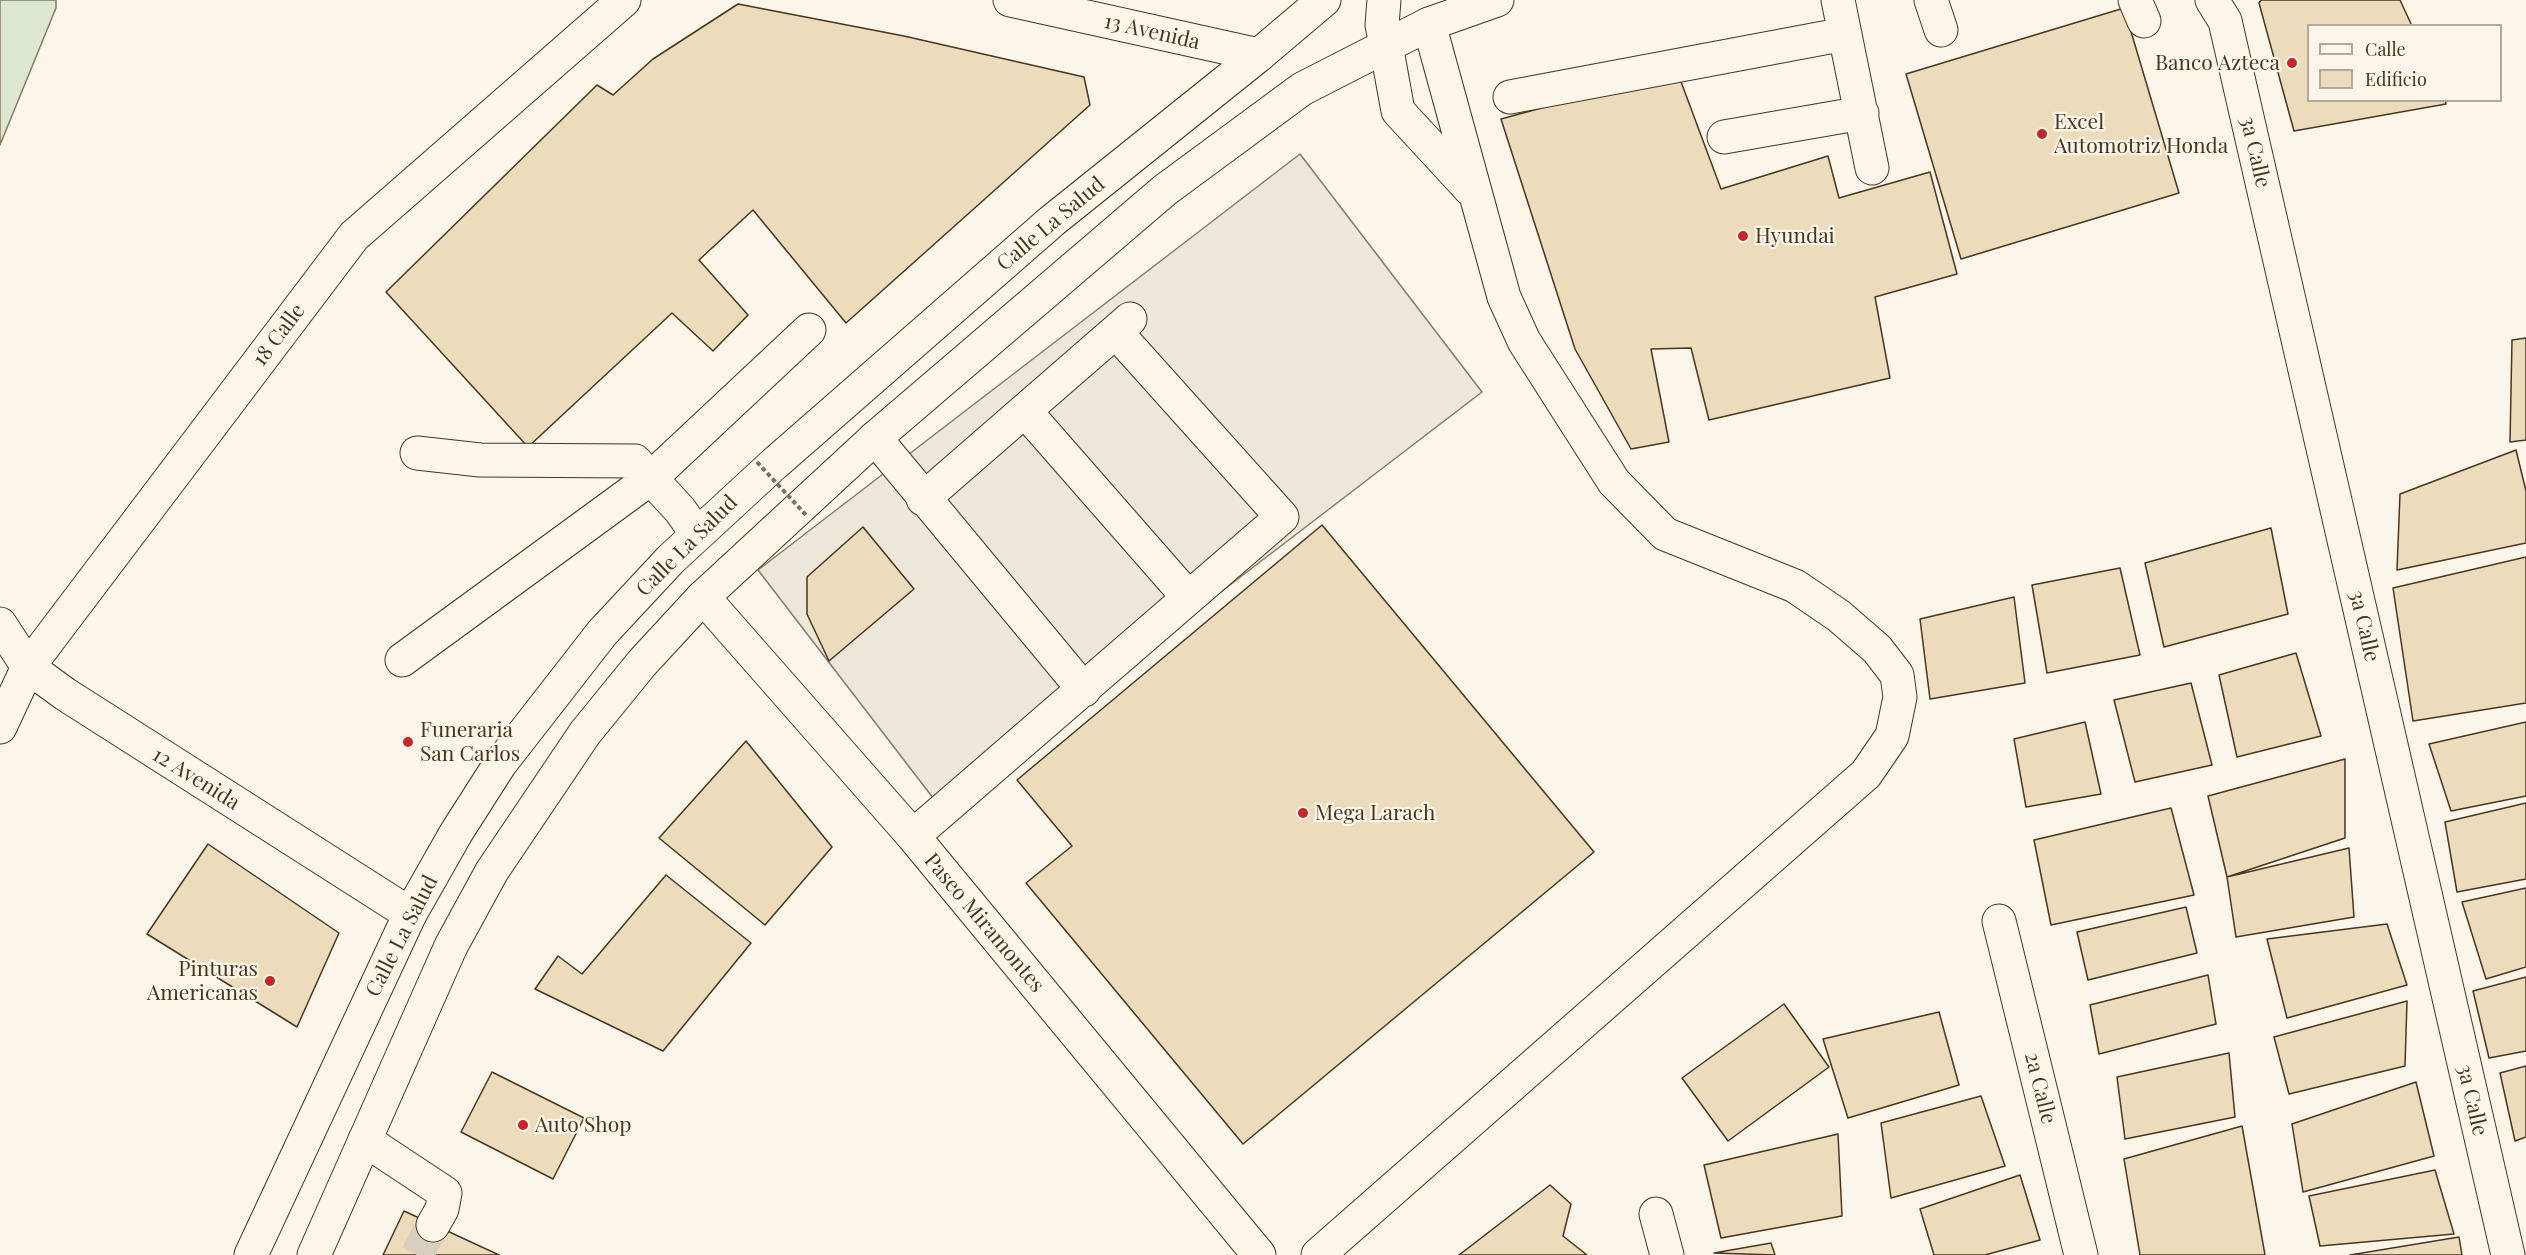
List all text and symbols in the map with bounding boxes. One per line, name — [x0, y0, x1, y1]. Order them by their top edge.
street label: 13 Avenida — [1102, 9, 1202, 55]
legend — [2307, 24, 2502, 102]
text: Calle — [2365, 37, 2406, 61]
place label: Banco Azteca — [2155, 50, 2280, 76]
marker: Banco Azteca — [2285, 56, 2299, 70]
text: Edificio — [2365, 67, 2427, 91]
place label: Excel Automotriz Honda — [2054, 109, 2228, 159]
street label: 3a Calle — [2235, 114, 2275, 190]
marker: Excel Automotriz Honda — [2035, 127, 2049, 141]
street label: Calle La Salud — [992, 172, 1110, 276]
place label: Hyundai — [1755, 223, 1835, 249]
marker: Hyundai — [1736, 229, 1750, 243]
street label: 18 Calle — [247, 299, 311, 371]
street label: Calle La Salud — [631, 490, 743, 602]
street label: 3a Calle — [2344, 588, 2384, 664]
place label: Funeraria San Carlos — [420, 717, 520, 767]
marker: Funeraria San Carlos — [401, 735, 415, 749]
street label: 12 Avenida — [148, 742, 244, 816]
place label: Mega Larach — [1315, 800, 1435, 826]
marker: Mega Larach — [1296, 806, 1310, 820]
street label: Paseo Miramontes — [919, 848, 1049, 998]
street label: Calle La Salud — [361, 871, 443, 1001]
place label: Pinturas Americanas — [147, 956, 258, 1006]
marker: Pinturas Americanas — [263, 974, 277, 988]
street label: 2a Calle — [2019, 1049, 2061, 1127]
street label: 3a Calle — [2452, 1062, 2492, 1138]
place label: Auto Shop — [535, 1112, 631, 1138]
marker: Auto Shop — [516, 1118, 530, 1132]

